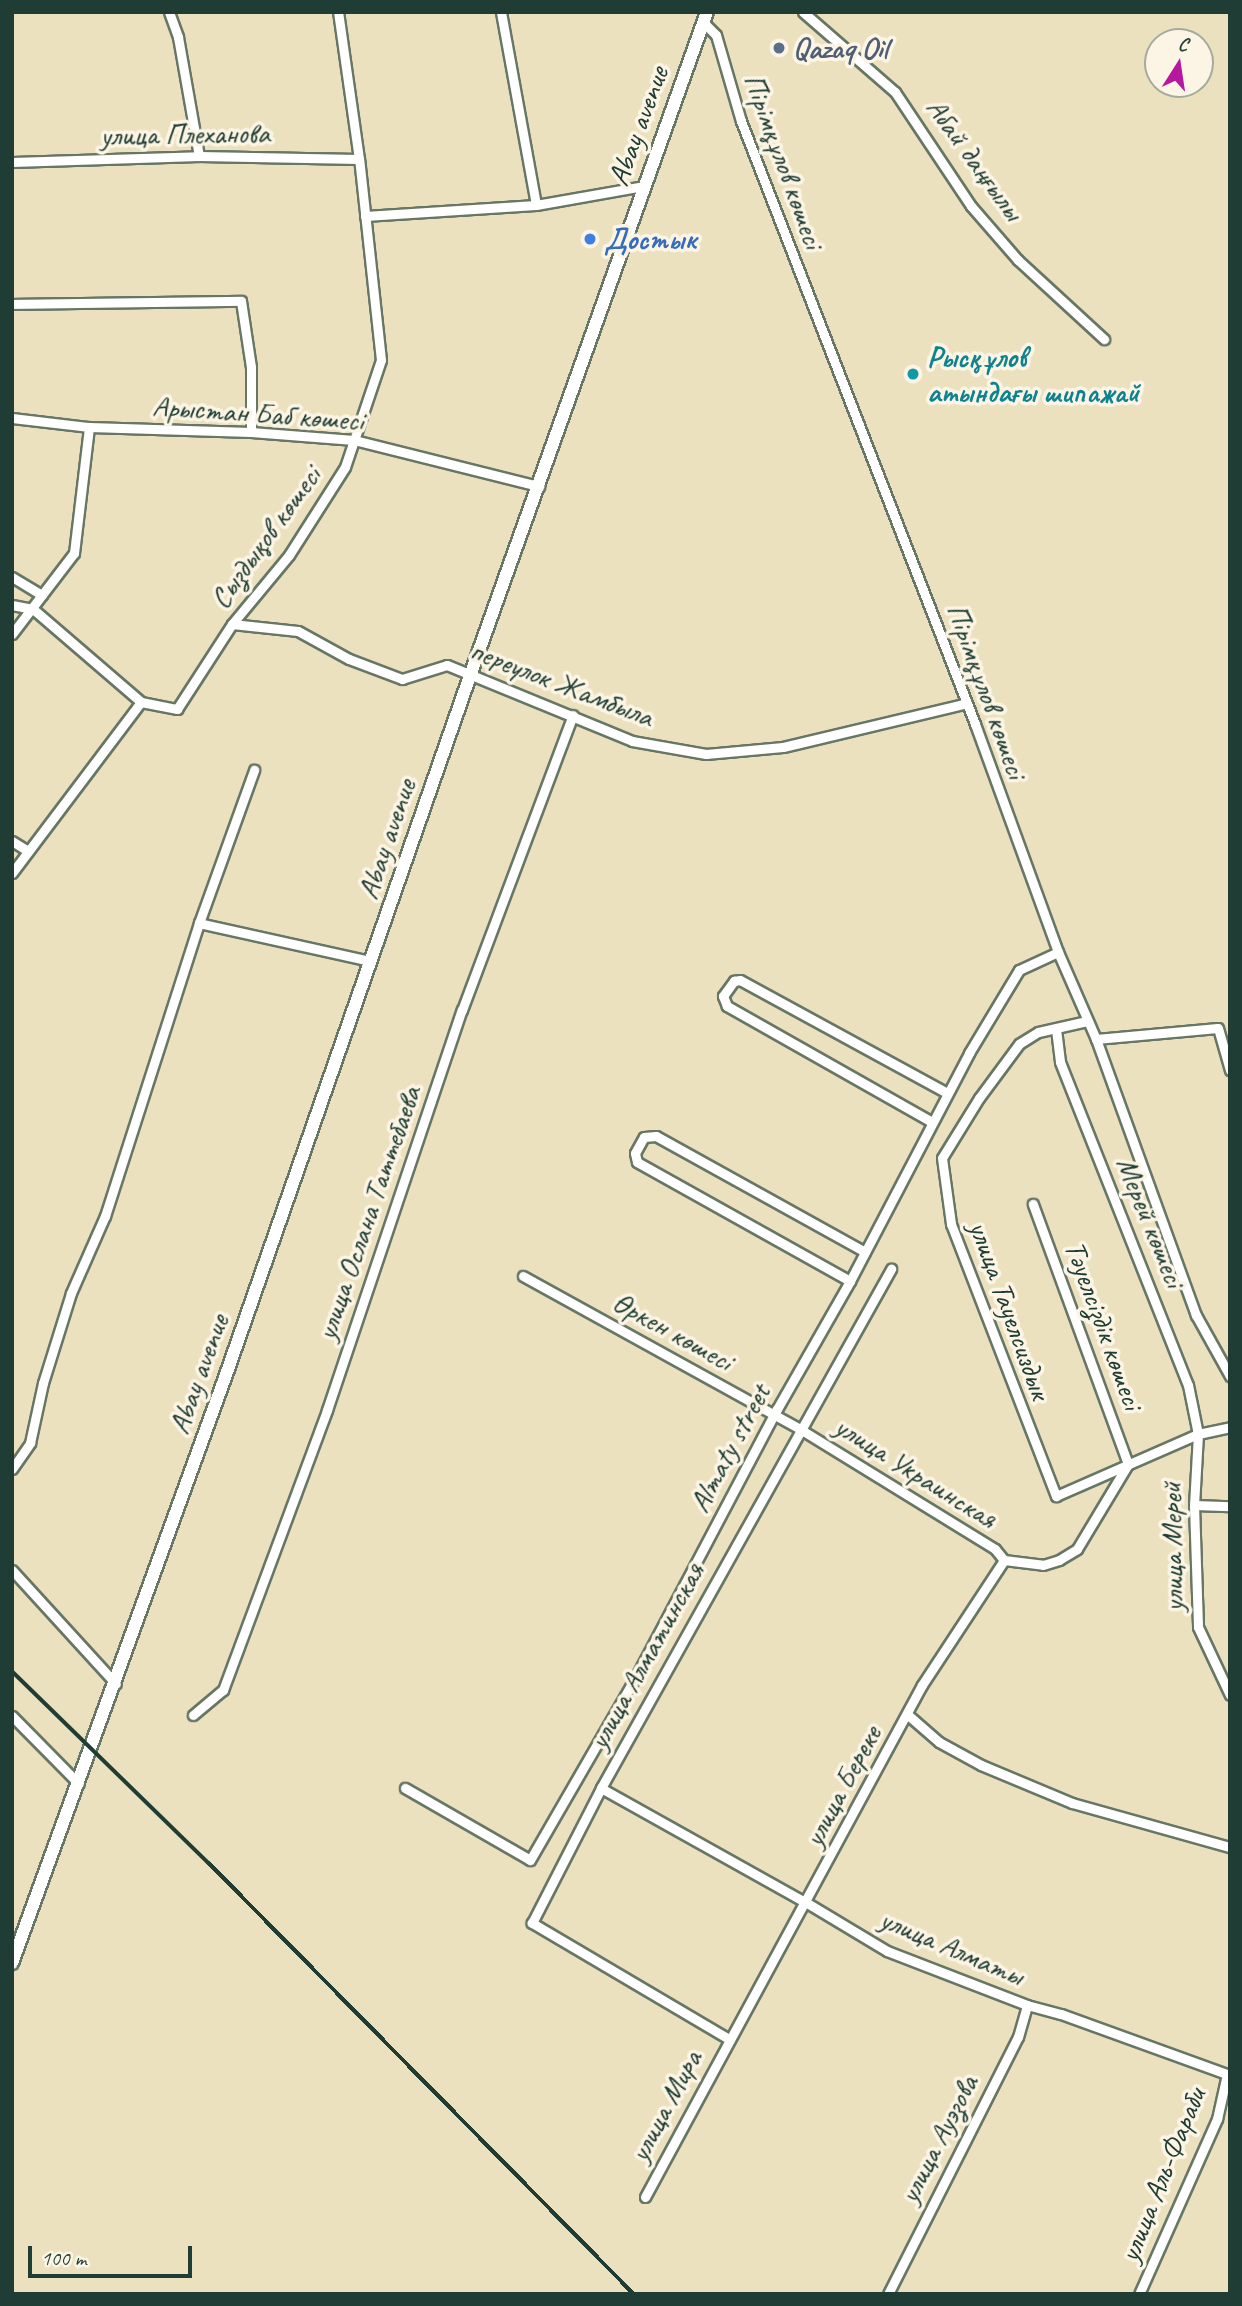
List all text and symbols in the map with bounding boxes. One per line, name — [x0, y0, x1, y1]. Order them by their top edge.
north arrow — [1144, 28, 1214, 98]
place label: Qazaq Oil — [793, 30, 888, 66]
text: С — [1176, 32, 1190, 57]
marker: Qazaq Oil — [771, 40, 787, 56]
street label: Abay avenue — [600, 61, 676, 191]
street label: Пірімқұлов көшесі — [736, 68, 832, 254]
street label: Абай даңғылы — [918, 91, 1032, 227]
street label: улица Плеханова — [99, 115, 271, 153]
place label: Достык — [604, 221, 696, 257]
marker: Достык — [582, 231, 598, 247]
place label: Рысқұлов атындағы шипажай — [927, 339, 1139, 410]
marker: Рысқұлов атындағы шипажай — [905, 366, 921, 382]
street label: Арыстан Баб көшесі — [151, 388, 365, 438]
street label: Сыздықов көшесі — [201, 459, 329, 615]
street label: Пірімқұлов көшесі — [939, 598, 1035, 784]
street label: переулок Жамбыла — [466, 632, 658, 734]
street label: Abay avenue — [349, 774, 423, 904]
street label: улица Ослана Таттебаева — [308, 1083, 428, 1343]
street label: Мерей көшесі — [1109, 1152, 1193, 1292]
street label: улица Тауелсиздык — [961, 1216, 1059, 1404]
street label: Тәуелсіздік көшесі — [1057, 1236, 1151, 1414]
street label: Өркен көшесі — [607, 1283, 739, 1379]
street label: Abay avenue — [160, 1309, 236, 1439]
street label: Almaty street — [680, 1378, 778, 1518]
street label: улица Украинская — [828, 1408, 1004, 1536]
street label: улица Мерей — [1153, 1482, 1191, 1612]
street label: улица Алматинская — [580, 1556, 712, 1756]
street label: улица Береке — [795, 1719, 889, 1853]
street label: улица Алматы — [874, 1900, 1030, 1994]
street label: улица Мира — [621, 2044, 709, 2168]
street label: улица Ауэзова — [891, 2069, 985, 2209]
street label: улица Аль-Фараби — [1111, 2083, 1213, 2267]
scale bar — [32, 2232, 196, 2276]
text: 100 m — [41, 2245, 86, 2271]

